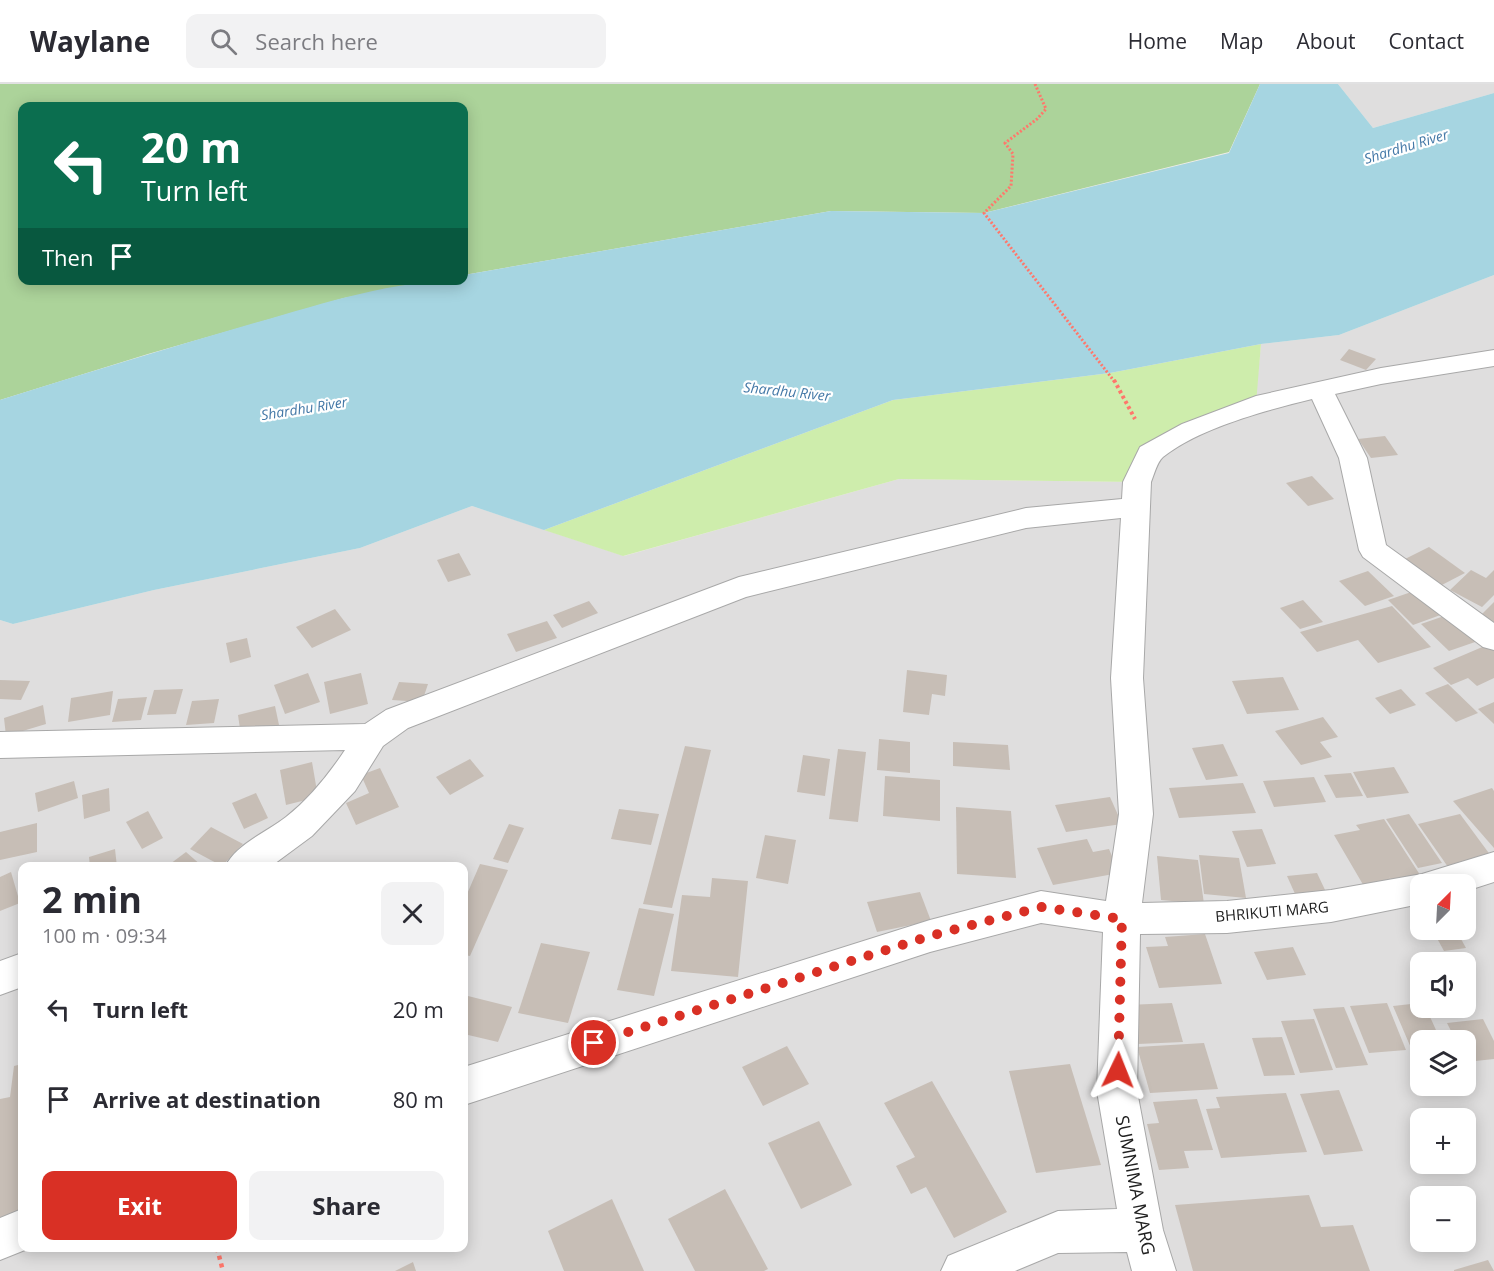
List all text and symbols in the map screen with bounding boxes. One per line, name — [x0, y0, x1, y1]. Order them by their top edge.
search box — [186, 14, 606, 68]
text: Waylane — [30, 22, 150, 60]
icon: search — [207, 25, 240, 58]
text: Search here — [255, 26, 378, 56]
text: Home — [1128, 27, 1187, 55]
text: Map — [1220, 27, 1263, 55]
text: About — [1296, 27, 1356, 55]
text: Contact — [1389, 27, 1464, 55]
text: 20 m — [141, 118, 241, 175]
water label: Shardhu River — [1362, 124, 1451, 168]
icon: left — [42, 126, 120, 204]
text: Turn left — [141, 172, 248, 209]
icon: arrive — [105, 240, 138, 273]
text: Then — [42, 242, 93, 272]
water label: Shardhu River — [743, 377, 832, 405]
water label: Shardhu River — [260, 392, 349, 424]
north arrow — [1410, 874, 1476, 940]
map controls — [1410, 874, 1476, 1252]
text: 2 min — [42, 875, 142, 924]
button: close — [381, 882, 444, 945]
street label: BHRIKUTI MARG — [1214, 896, 1330, 926]
text: 100 m · 09:34 — [42, 922, 167, 949]
button: sound — [1410, 952, 1476, 1018]
icon: left — [42, 993, 75, 1026]
text: Turn left — [93, 994, 188, 1024]
text: 20 m — [393, 994, 444, 1024]
pin — [568, 1017, 619, 1068]
icon: arrive — [577, 1026, 610, 1059]
button: layers — [1410, 1030, 1476, 1096]
position arrow — [1086, 1038, 1150, 1102]
icon: arrive — [42, 1083, 75, 1116]
text: Arrive at destination — [93, 1084, 321, 1114]
text: 80 m — [393, 1084, 444, 1114]
button: + — [1410, 1108, 1476, 1174]
street label: SUMNIMA MARG — [1111, 1113, 1161, 1257]
button: Exit — [42, 1171, 237, 1240]
button: Share — [249, 1171, 444, 1240]
button: − — [1410, 1186, 1476, 1252]

